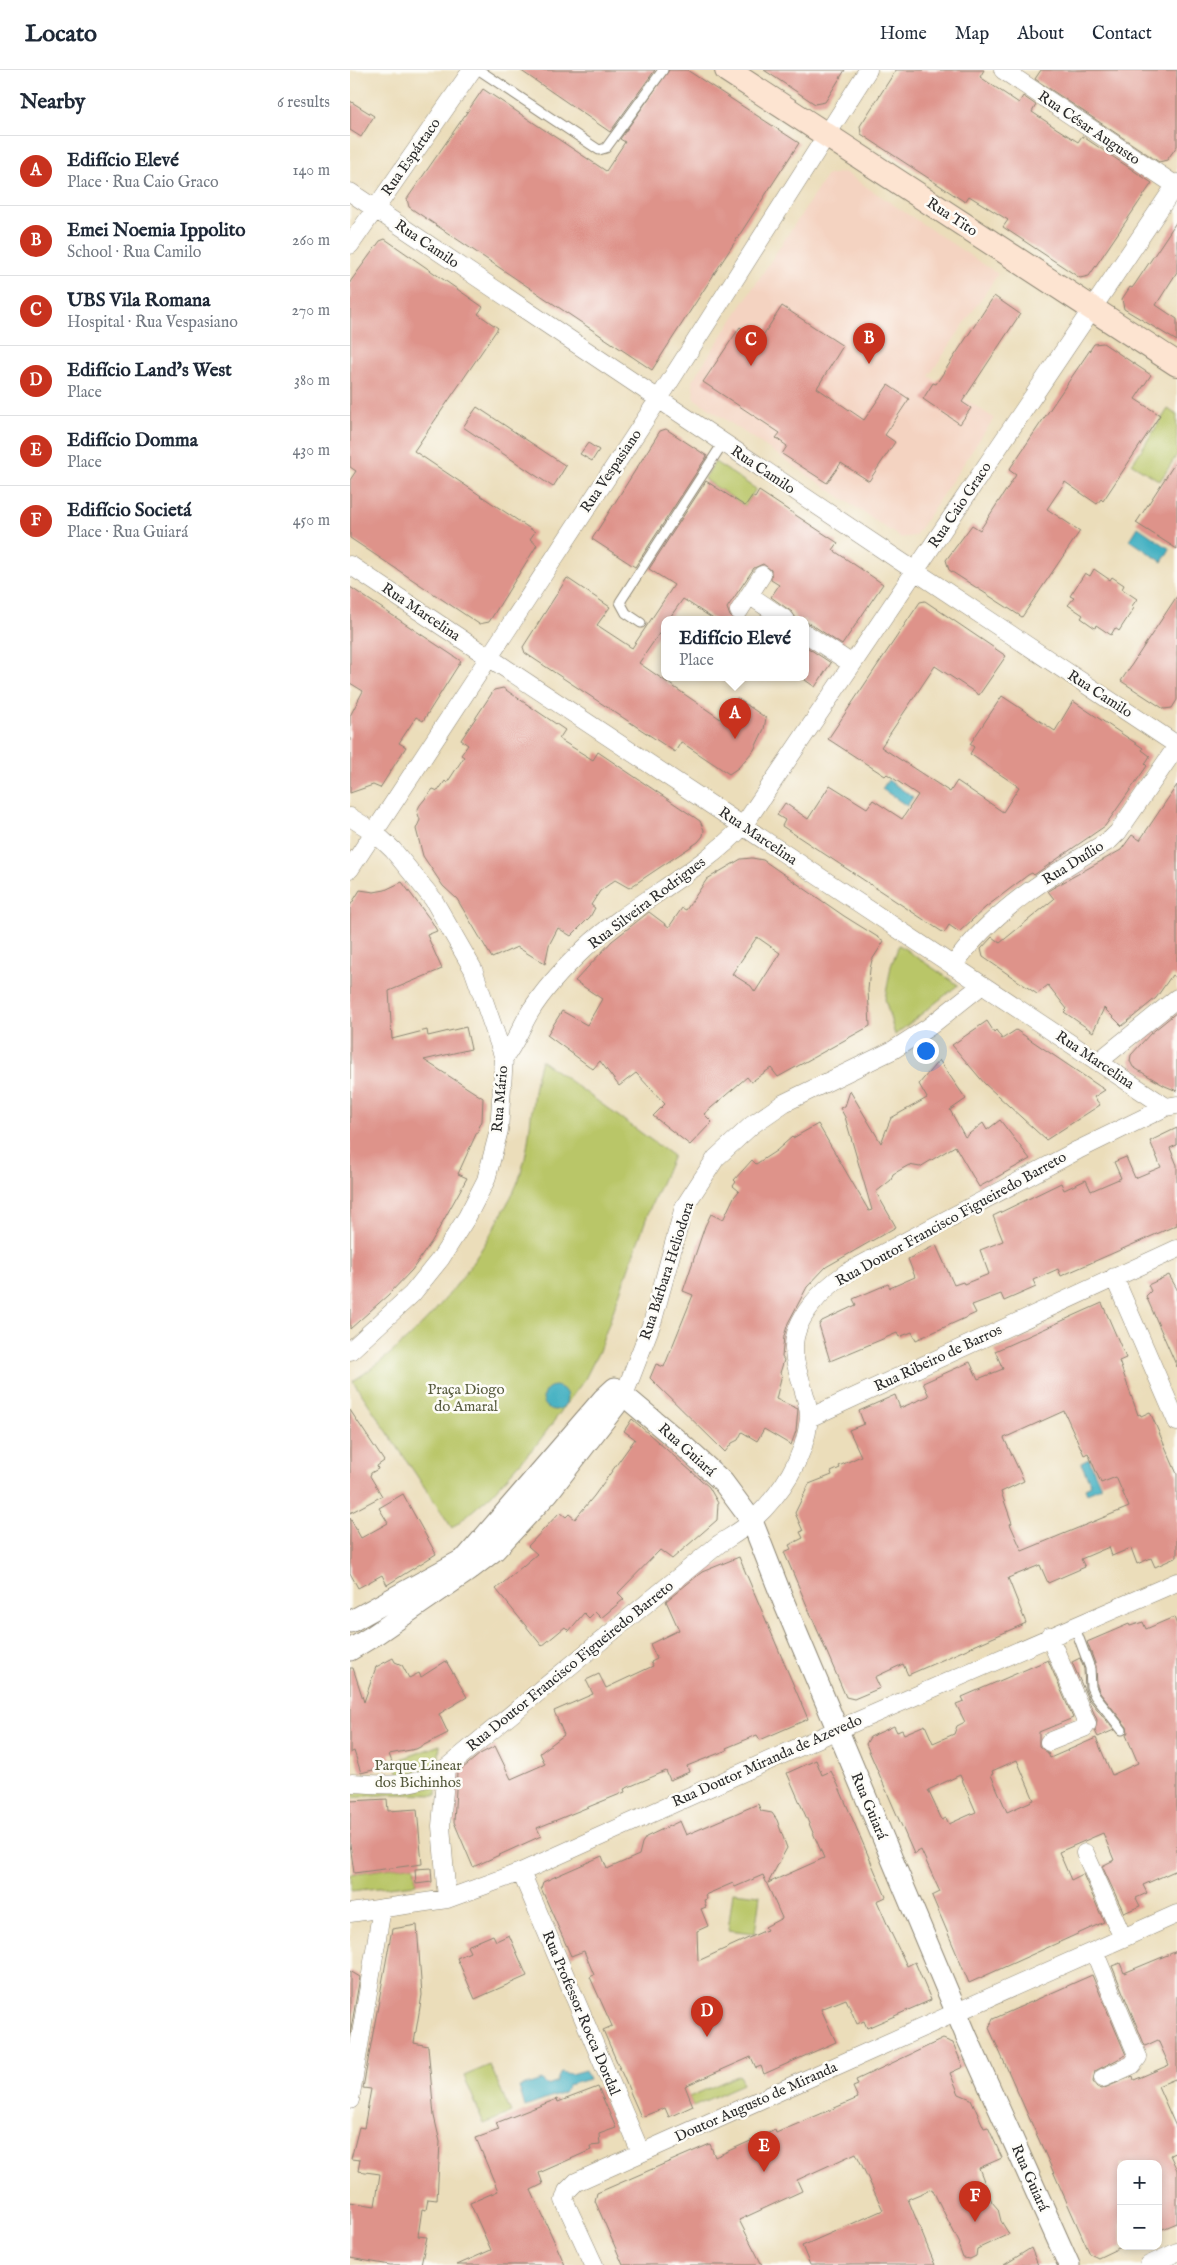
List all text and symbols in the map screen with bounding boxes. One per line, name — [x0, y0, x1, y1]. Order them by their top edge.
text: Locato — [25, 19, 97, 50]
text: Home — [880, 23, 927, 46]
text: Map — [955, 23, 989, 46]
text: About — [1017, 23, 1064, 46]
text: Contact — [1092, 23, 1152, 46]
street label: Rua César Augusto — [1034, 87, 1144, 169]
text: Nearby — [20, 89, 85, 116]
text: 6 results — [277, 93, 330, 113]
street label: Rua Espártaco — [377, 114, 445, 200]
text: Edifício Elevé — [67, 149, 179, 173]
text: A — [31, 161, 41, 181]
text: 140 m — [292, 161, 330, 181]
text: Place · Rua Caio Graco — [67, 173, 219, 193]
street label: Rua Tito — [923, 194, 981, 240]
street label: Rua Camilo — [391, 215, 463, 273]
text: Emei Noemia Ippolito — [67, 219, 245, 243]
text: B — [31, 231, 41, 251]
text: 260 m — [292, 231, 330, 251]
text: School · Rua Camilo — [67, 243, 201, 263]
text: UBS Vila Romana — [67, 289, 210, 313]
text: C — [30, 301, 42, 321]
text: 270 m — [291, 301, 330, 321]
text: Hospital · Rua Vespasiano — [67, 313, 238, 333]
pin: B — [853, 323, 885, 364]
pin: C — [735, 325, 767, 366]
text: Edifício Land's West — [67, 359, 232, 383]
text: D — [30, 371, 42, 391]
text: 380 m — [294, 371, 330, 391]
text: Place — [67, 383, 102, 403]
street label: Rua Vespasiano — [576, 426, 646, 516]
text: Edifício Domma — [67, 429, 198, 453]
text: E — [30, 441, 42, 461]
text: 430 m — [292, 441, 330, 461]
street label: Rua Camilo — [727, 441, 799, 499]
text: Place — [67, 453, 102, 473]
street label: Rua Caio Graco — [924, 458, 996, 552]
text: Edifício Societá — [67, 499, 191, 523]
text: F — [31, 511, 41, 531]
text: 450 m — [293, 511, 330, 531]
text: Place · Rua Guiará — [67, 523, 188, 543]
street label: Rua Marcelina — [378, 579, 464, 646]
popup — [661, 616, 809, 681]
text: Edifício Elevé — [679, 627, 791, 651]
text: Place — [679, 651, 714, 671]
street label: Rua Camilo — [1064, 666, 1136, 722]
pin: A — [719, 698, 751, 739]
street label: Rua Marcelina — [715, 803, 801, 870]
street label: Rua Duílio — [1039, 837, 1107, 889]
street label: Rua Silveira Rodrigues — [584, 853, 710, 953]
street label: Rua Marcelina — [1052, 1027, 1138, 1094]
your location — [913, 1038, 939, 1064]
street label: Rua Mário — [488, 1065, 512, 1133]
street label: Rua Doutor Francisco Figueiredo Barreto — [832, 1147, 1070, 1291]
street label: Rua Bárbara Heliodora — [636, 1199, 698, 1343]
street label: Rua Ribeiro de Barros — [871, 1320, 1005, 1396]
park label: Praça Diogo do Amaral — [427, 1380, 505, 1416]
street label: Rua Guiará — [654, 1419, 720, 1481]
street label: Rua Doutor Francisco Figueiredo Barreto — [463, 1576, 677, 1756]
street label: Rua Doutor Miranda de Azevedo — [669, 1710, 865, 1812]
park label: Parque Linear dos Bichinhos — [374, 1756, 462, 1792]
street label: Rua Guiará — [846, 1770, 892, 1843]
street label: Rua Professor Rocca Dordal — [538, 1928, 625, 2099]
pin: D — [691, 1996, 723, 2037]
street label: Doutor Augusto de Miranda — [672, 2057, 841, 2146]
pin: E — [748, 2131, 780, 2172]
street label: Rua Guiará — [1007, 2142, 1053, 2215]
map controls — [1117, 2160, 1162, 2250]
button: + — [1117, 2160, 1162, 2205]
pin: F — [959, 2181, 991, 2222]
button: − — [1117, 2205, 1162, 2250]

